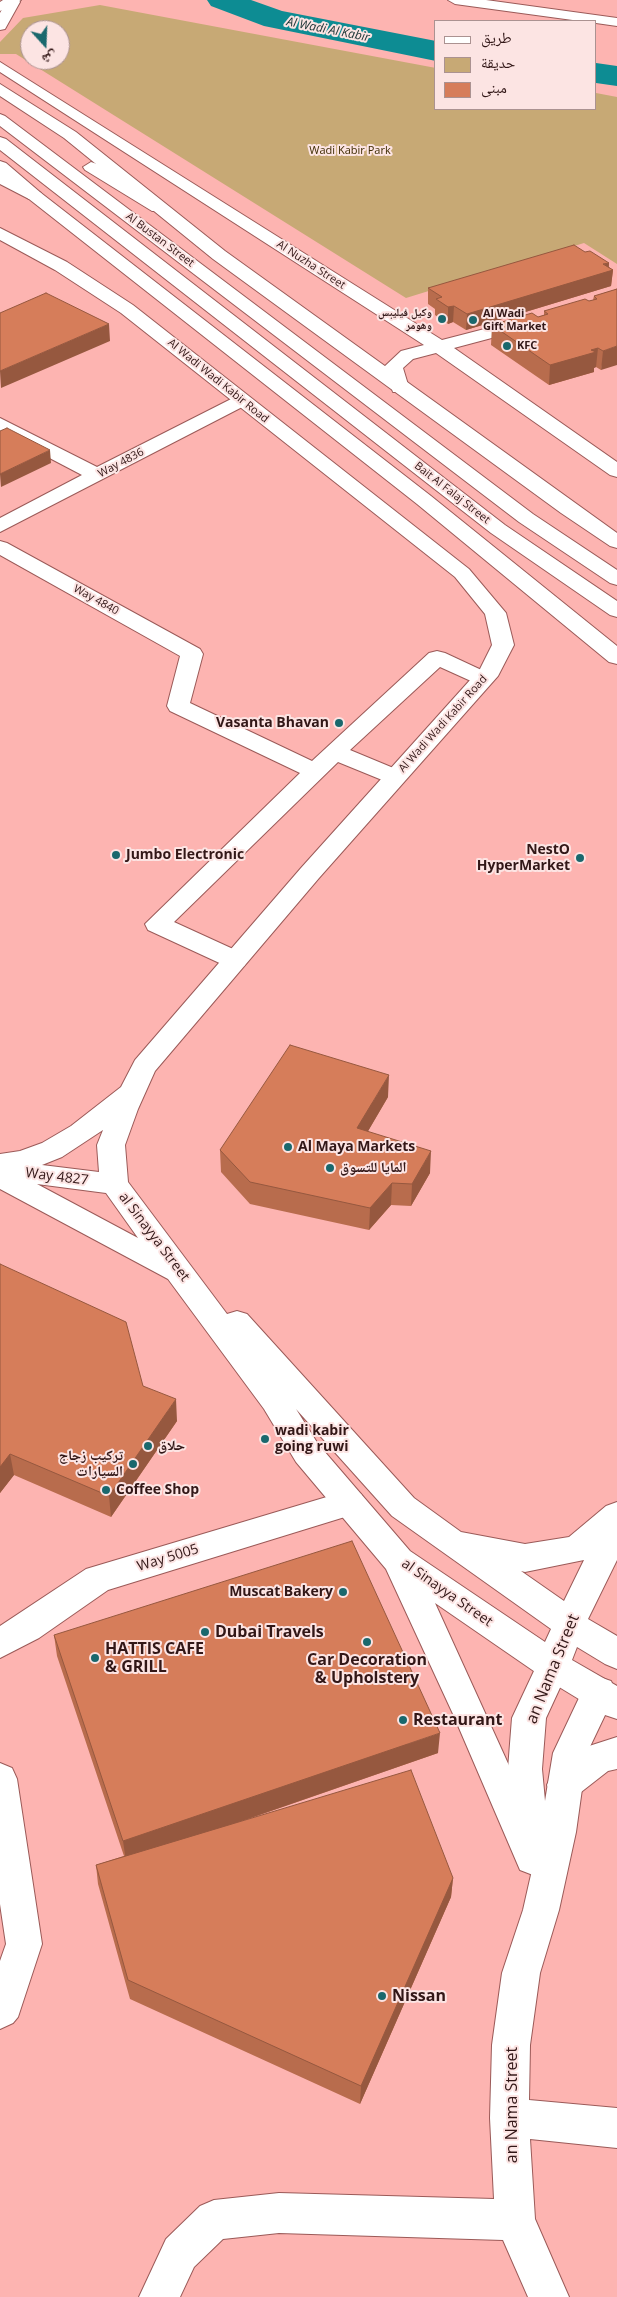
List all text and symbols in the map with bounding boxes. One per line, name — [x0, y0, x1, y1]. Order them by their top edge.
water label: Al Wadi Al Kabir — [285, 15, 371, 45]
north arrow — [20, 20, 70, 70]
legend — [434, 20, 597, 110]
text: طريق — [481, 27, 512, 47]
text: ش — [40, 47, 60, 70]
text: حديقة — [481, 52, 515, 72]
text: مبنى — [481, 77, 507, 97]
park label: Wadi Kabir Park — [309, 144, 391, 158]
street label: Al Bustan Street — [123, 210, 197, 270]
street label: Al Nuzha Street — [274, 238, 348, 292]
place label: وكيل فيليبس وهومر — [378, 306, 432, 332]
place label: Al Wadi Gift Market — [483, 307, 546, 333]
marker: وكيل فيليبس وهومر — [436, 313, 448, 325]
marker: Al Wadi Gift Market — [467, 314, 479, 326]
street label: Al Wadi Wadi Kabir Road — [165, 336, 271, 426]
place label: KFC — [517, 339, 537, 353]
marker: KFC — [501, 340, 513, 352]
street label: Way 4836 — [96, 445, 146, 481]
street label: Bait Al Falaj Street — [412, 459, 492, 527]
street label: Way 4840 — [71, 582, 121, 618]
street label: Al Wadi Wadi Kabir Road — [396, 673, 490, 775]
place label: Vasanta Bhavan — [216, 715, 329, 731]
marker: Vasanta Bhavan — [333, 717, 345, 729]
place label: NestO HyperMarket — [477, 842, 570, 874]
place label: Jumbo Electronic — [126, 847, 244, 863]
marker: Jumbo Electronic — [110, 849, 122, 861]
marker: NestO HyperMarket — [574, 852, 586, 864]
place label: Al Maya Markets — [298, 1139, 415, 1155]
marker: Al Maya Markets — [282, 1141, 294, 1153]
place label: المايا للتسوق — [340, 1160, 407, 1176]
marker: المايا للتسوق — [324, 1162, 336, 1174]
street label: Way 4827 — [25, 1165, 89, 1189]
street label: al Sinayya Street — [115, 1189, 193, 1285]
place label: wadi kabir going ruwi — [275, 1423, 349, 1455]
marker: wadi kabir going ruwi — [259, 1433, 271, 1445]
place label: حلاق — [158, 1438, 185, 1454]
marker: حلاق — [142, 1440, 154, 1452]
place label: تركيب زجاج السيارات — [59, 1448, 123, 1480]
marker: تركيب زجاج السيارات — [127, 1458, 139, 1470]
place label: Coffee Shop — [116, 1482, 199, 1498]
marker: Coffee Shop — [100, 1484, 112, 1496]
street label: Way 5005 — [135, 1541, 201, 1575]
street label: al Sinayya Street — [398, 1555, 496, 1631]
place label: Muscat Bakery — [229, 1584, 333, 1600]
marker: Muscat Bakery — [337, 1586, 349, 1598]
street label: an Nama Street — [522, 1611, 584, 1727]
place label: Dubai Travels — [215, 1622, 324, 1642]
marker: Dubai Travels — [199, 1626, 211, 1638]
marker: Car Decoration & Upholstery — [361, 1636, 373, 1648]
place label: HATTIS CAFE & GRILL — [105, 1639, 204, 1677]
place label: Car Decoration & Upholstery — [307, 1650, 427, 1688]
marker: HATTIS CAFE & GRILL — [89, 1652, 101, 1664]
place label: Restaurant — [413, 1710, 502, 1730]
marker: Restaurant — [397, 1714, 409, 1726]
place label: Nissan — [392, 1986, 446, 2006]
marker: Nissan — [376, 1990, 388, 2002]
street label: an Nama Street — [502, 2047, 522, 2163]

